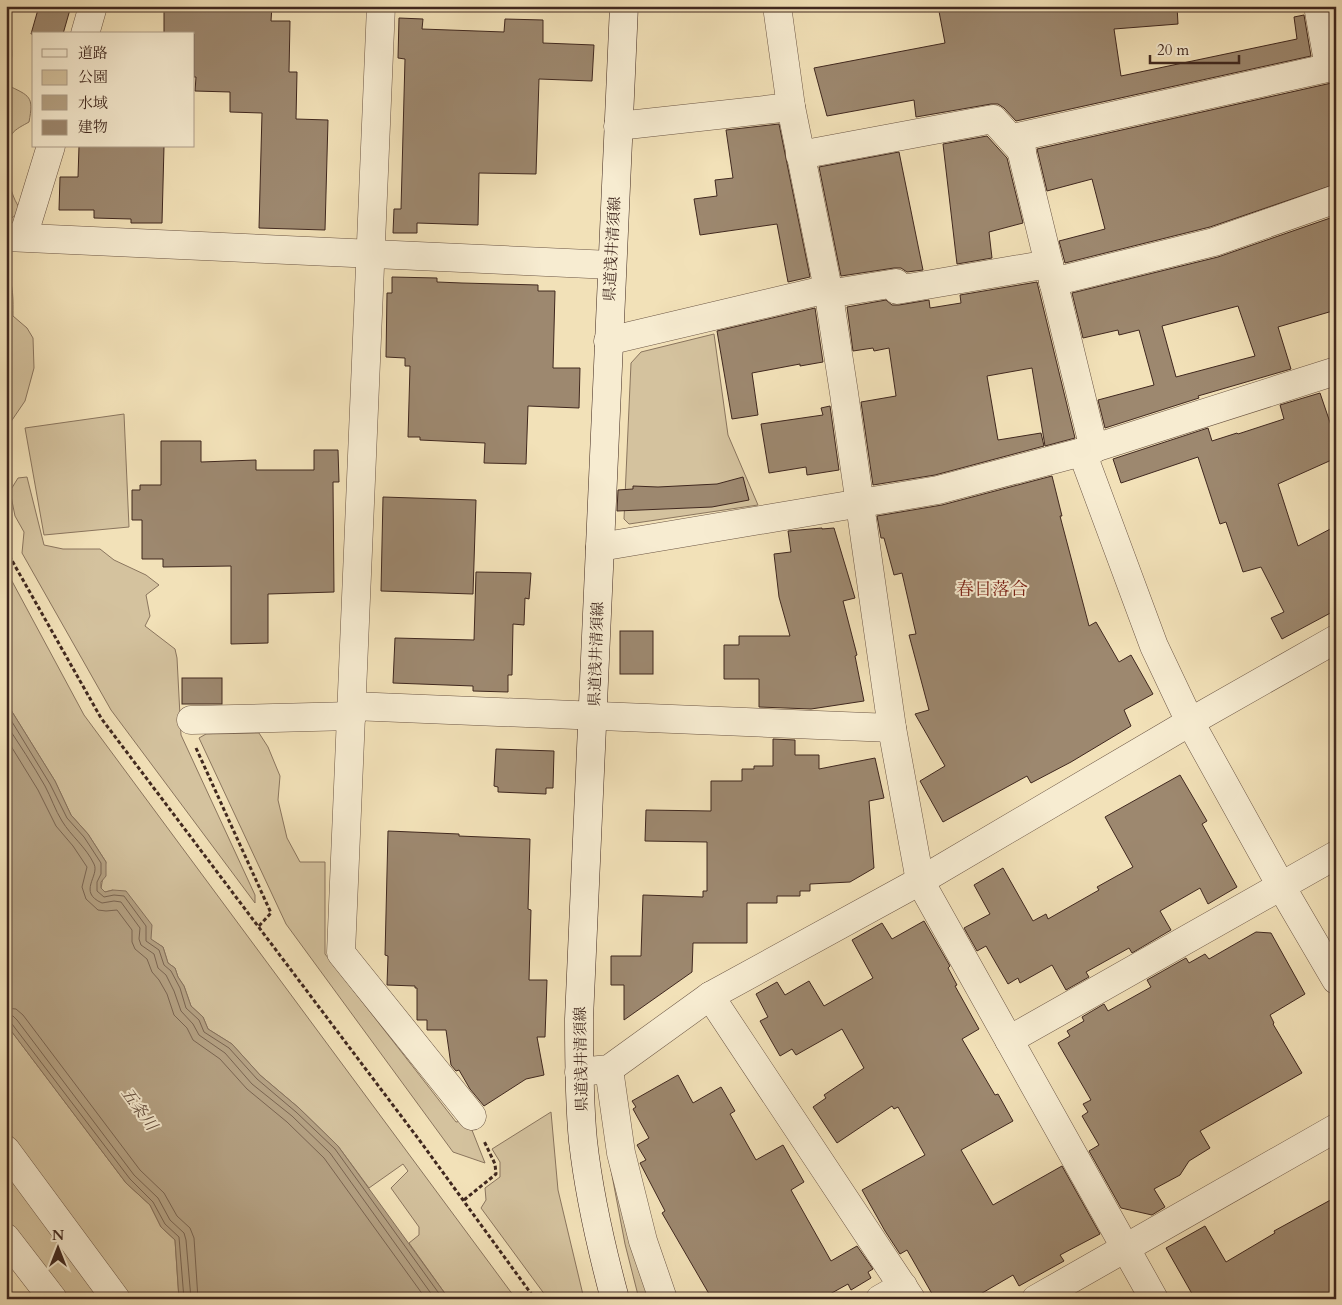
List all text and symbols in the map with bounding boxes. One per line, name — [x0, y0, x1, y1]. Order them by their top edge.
legend — [32, 32, 195, 148]
scale bar — [1150, 32, 1238, 64]
text: 20 m — [1157, 40, 1189, 60]
text: 道路 — [78, 43, 108, 63]
text: 公園 — [78, 67, 108, 87]
text: 水域 — [78, 93, 108, 113]
text: 建物 — [78, 117, 108, 137]
street label: 県道浅井清須線 — [599, 196, 625, 302]
district label: 春日落合 — [956, 577, 1028, 602]
street label: 県道浅井清須線 — [584, 601, 608, 707]
street label: 県道浅井清須線 — [570, 1006, 592, 1112]
water label: 五条川 — [116, 1083, 163, 1136]
north arrow — [32, 1222, 82, 1272]
text: N — [52, 1226, 64, 1245]

